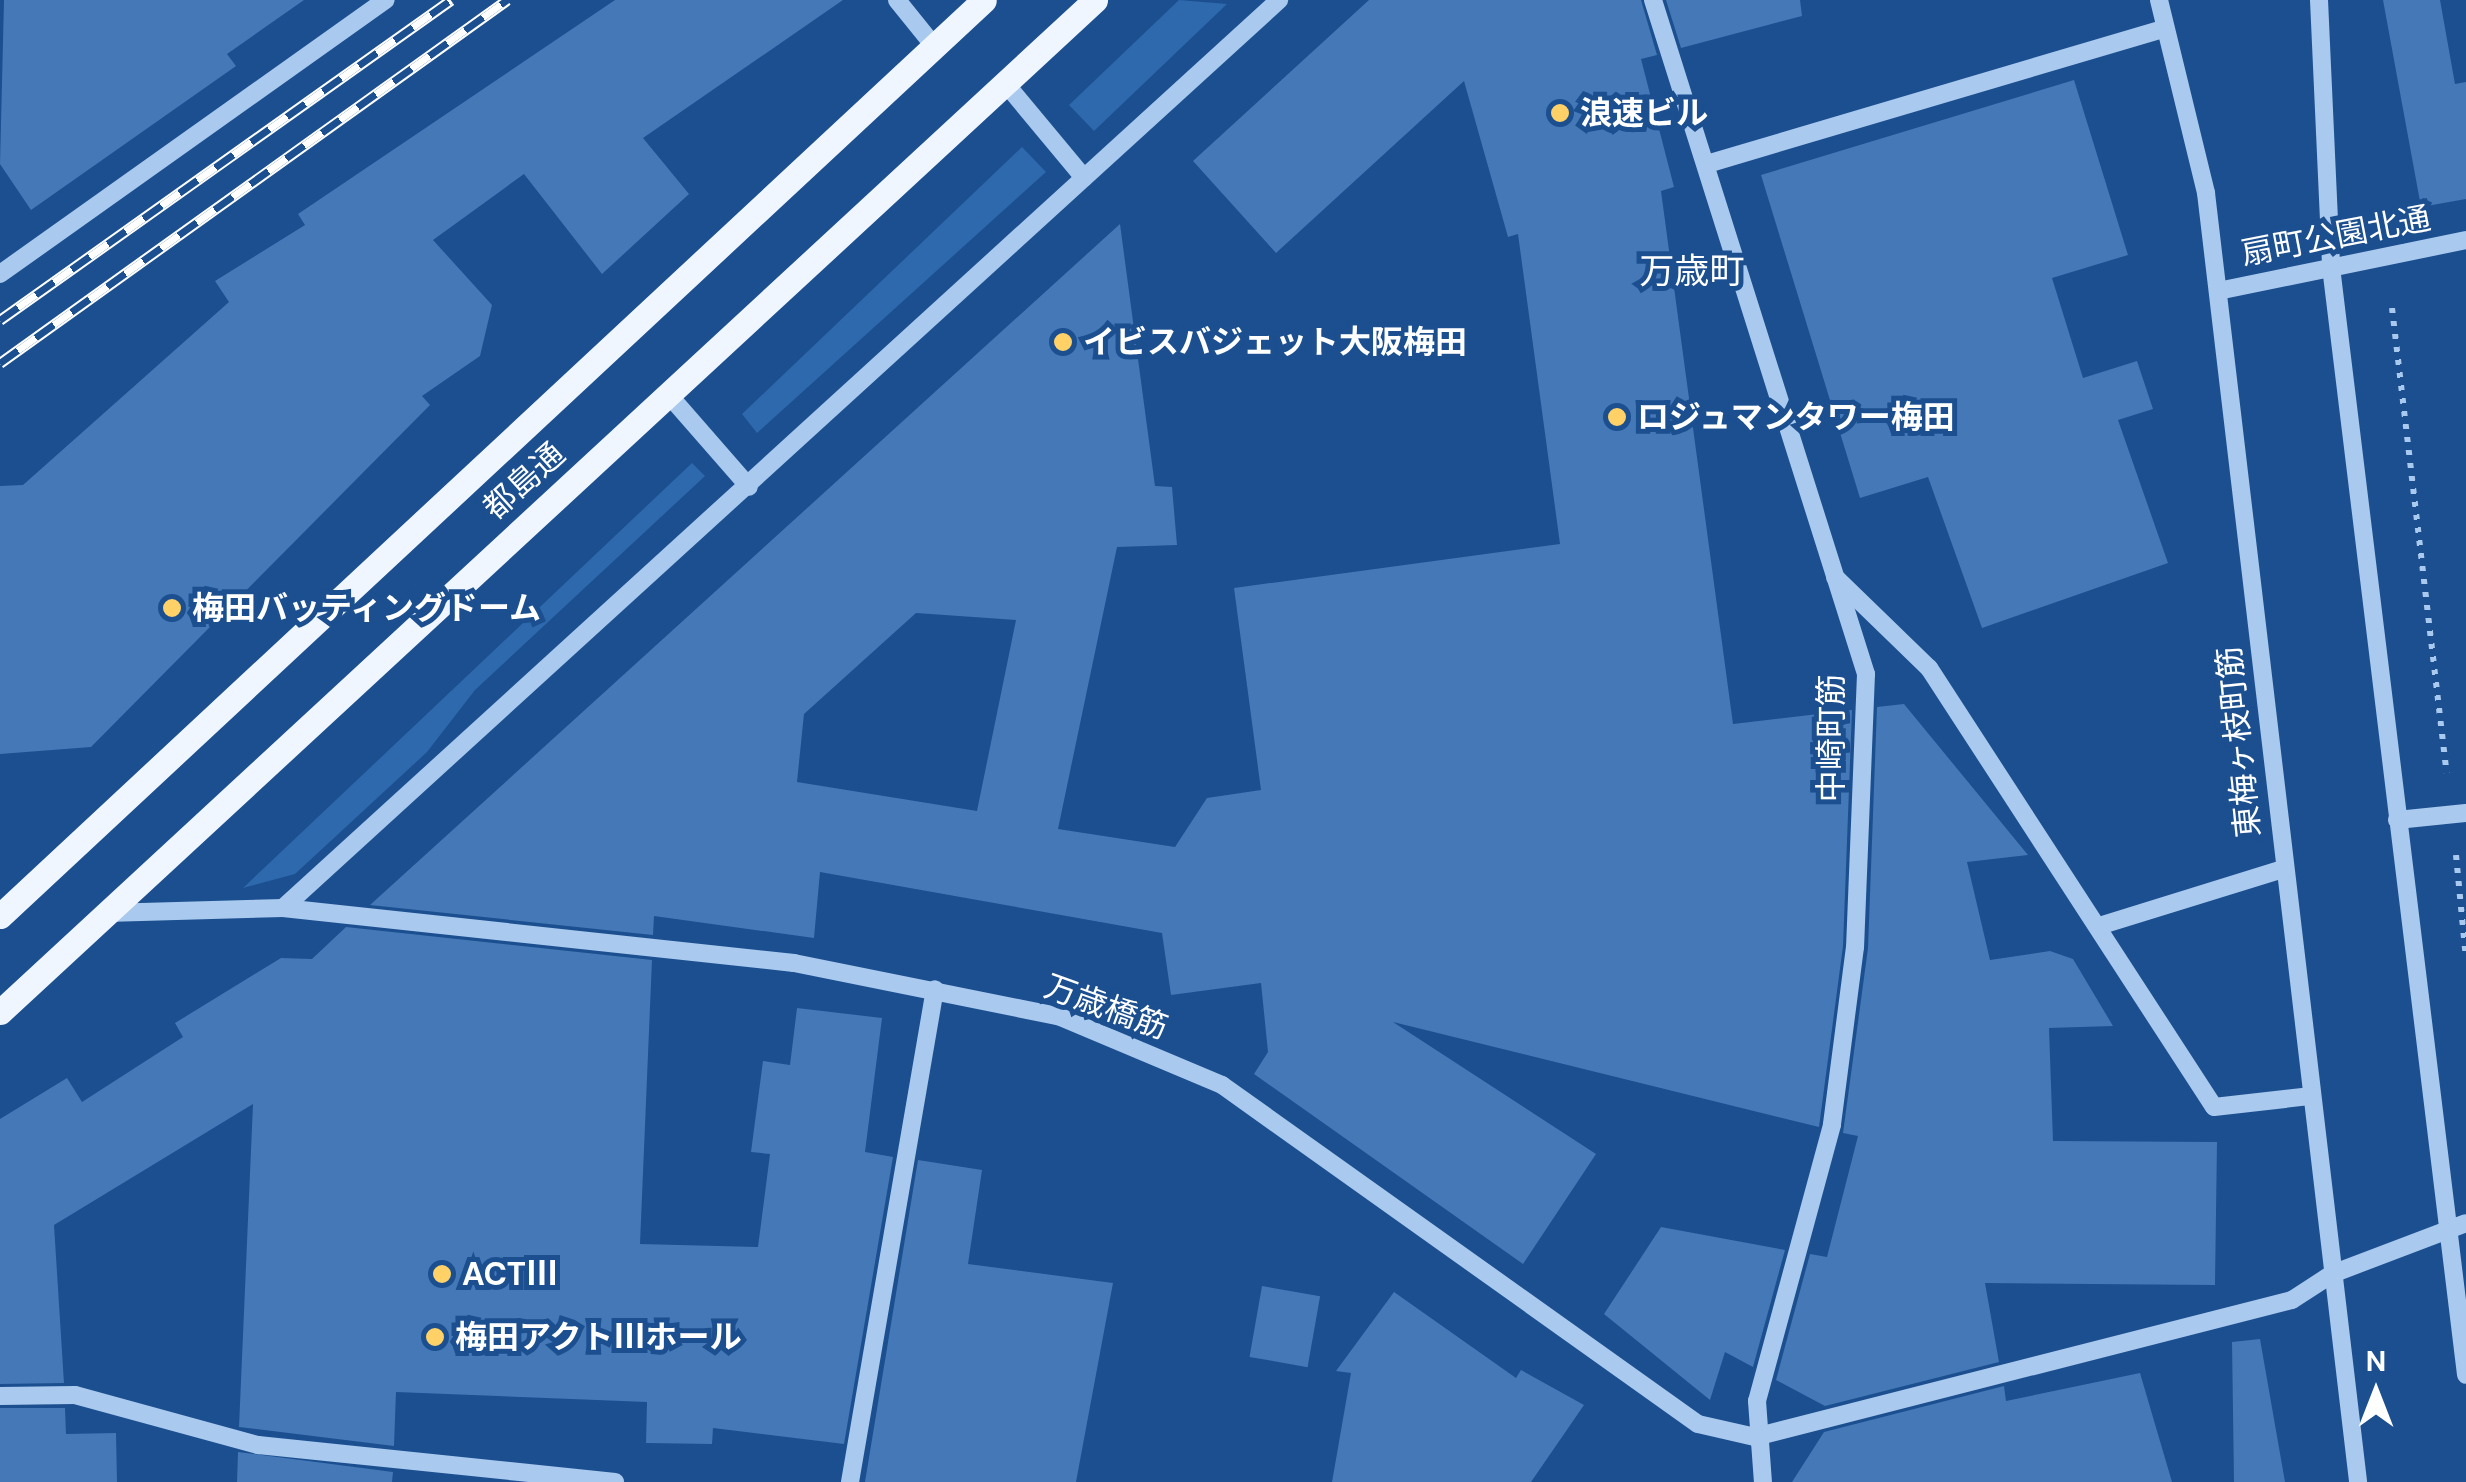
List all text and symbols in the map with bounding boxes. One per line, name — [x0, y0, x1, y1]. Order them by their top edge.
place label: 浪速ビル — [1580, 94, 1708, 132]
marker: 浪速ビル — [1549, 102, 1571, 124]
street label: 扇町公園北通 — [2238, 199, 2434, 273]
district label: 万歳町 — [1640, 250, 1744, 292]
place label: イビスバジェット大阪梅田 — [1083, 323, 1467, 361]
marker: イビスバジェット大阪梅田 — [1052, 331, 1074, 353]
place label: ロジュマンタワー梅田 — [1637, 398, 1957, 436]
marker: ロジュマンタワー梅田 — [1606, 406, 1628, 428]
street label: 都島通 — [475, 435, 573, 527]
place label: 梅田バッティングドーム — [192, 589, 544, 627]
marker: 梅田バッティングドーム — [161, 597, 183, 619]
street label: 東梅ヶ枝町筋 — [2210, 645, 2268, 839]
street label: 中崎町筋 — [1812, 674, 1850, 802]
street label: 万歳橋筋 — [1039, 967, 1173, 1047]
place label: ACTⅢ — [462, 1255, 558, 1293]
marker: ACTⅢ — [431, 1263, 453, 1285]
place label: 梅田アクトⅢホール — [455, 1318, 743, 1356]
marker: 梅田アクトⅢホール — [424, 1326, 446, 1348]
north arrow — [2326, 1342, 2426, 1442]
text: N — [2366, 1343, 2386, 1380]

